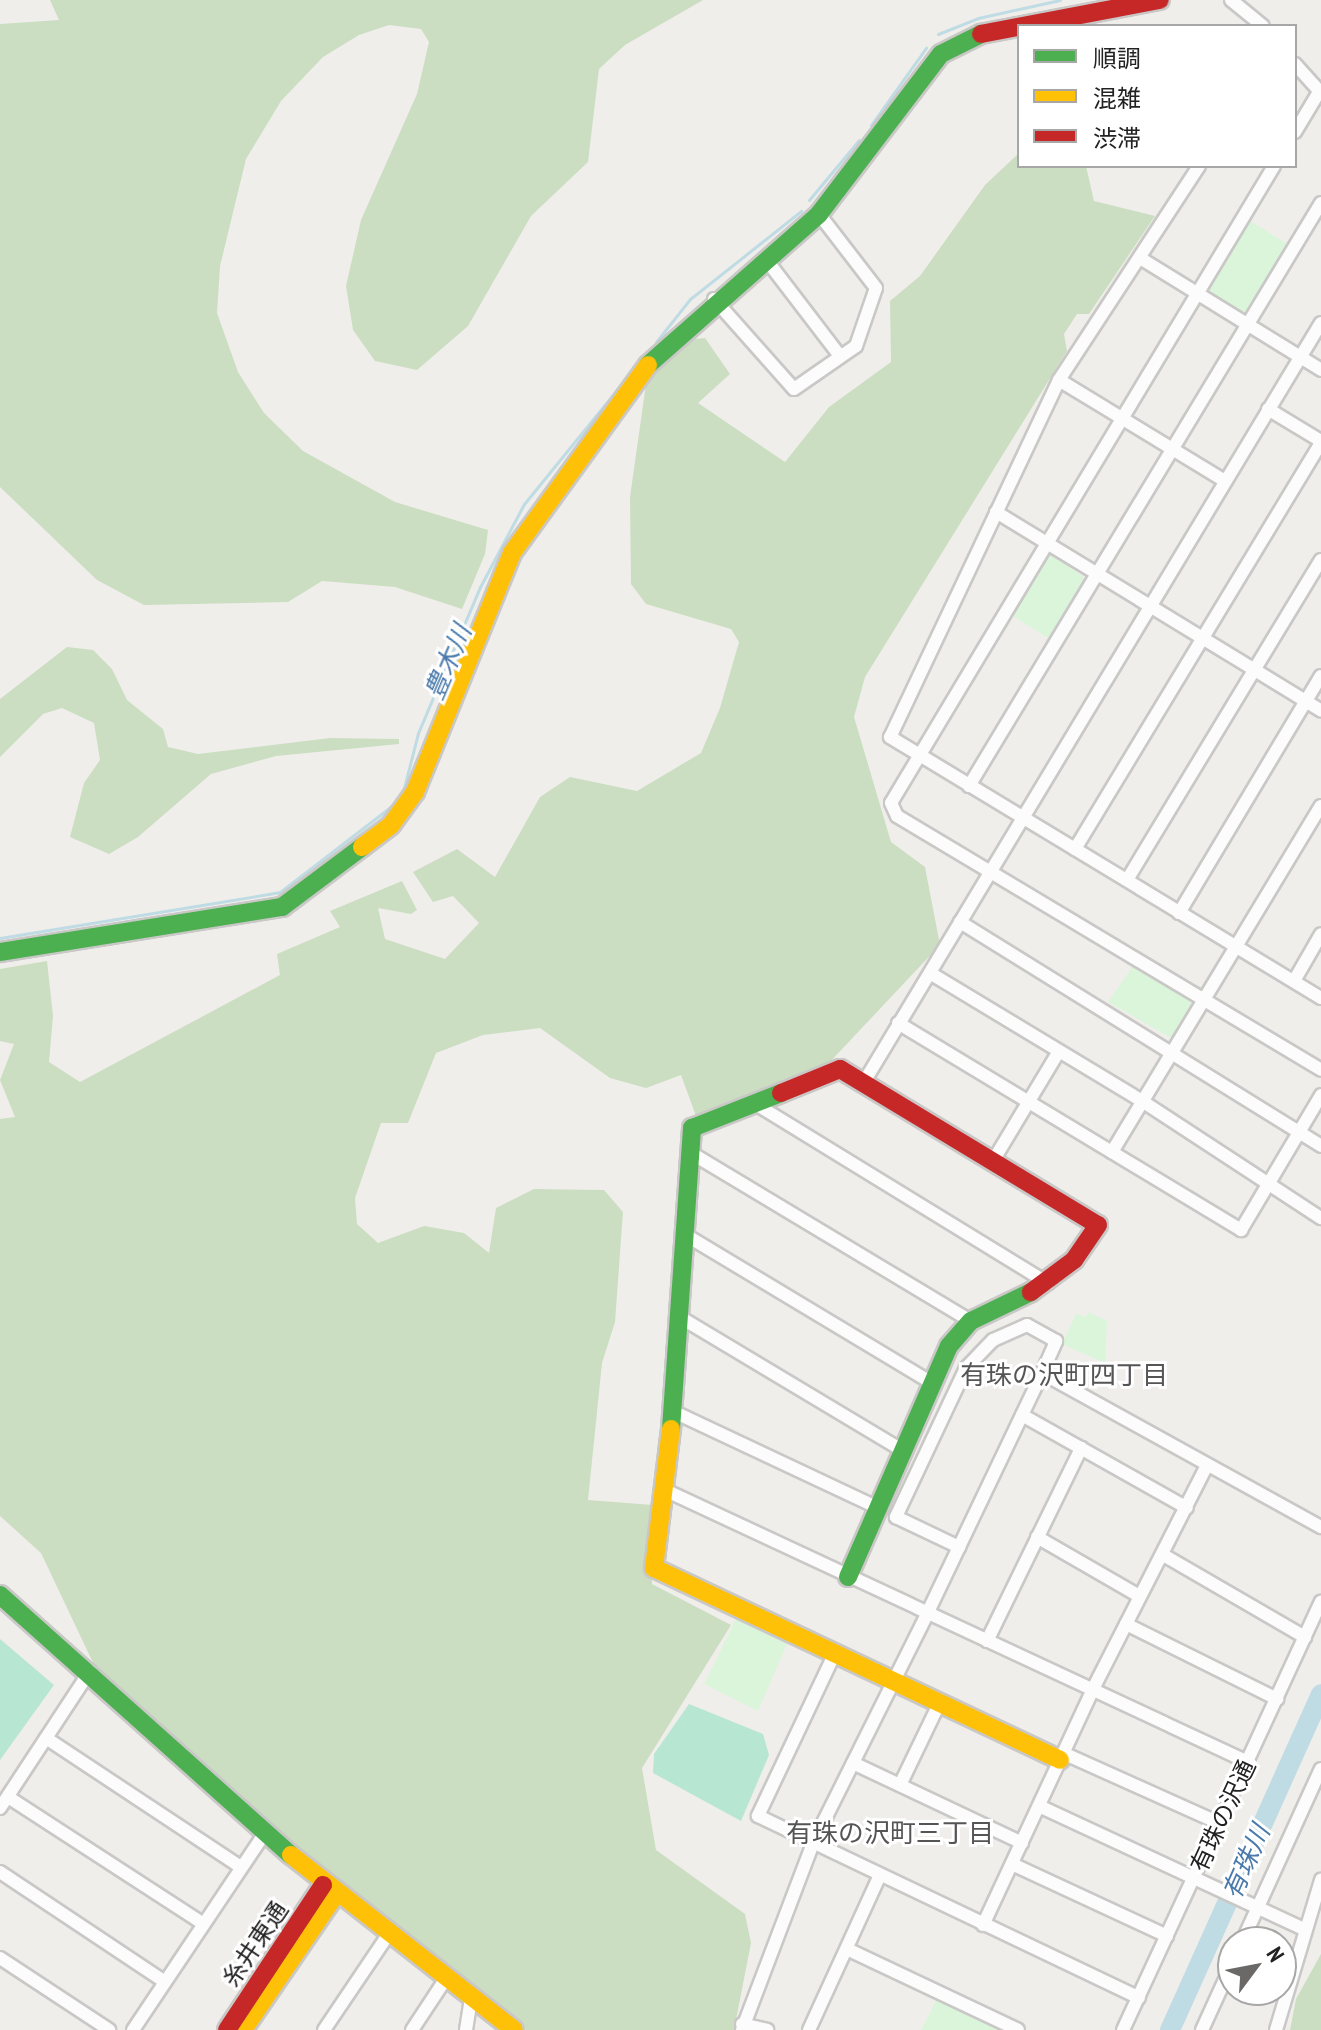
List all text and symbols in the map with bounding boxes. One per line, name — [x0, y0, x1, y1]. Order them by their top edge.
legend — [1017, 24, 1297, 168]
text: 順調 — [1093, 43, 1141, 74]
text: 混雑 — [1093, 83, 1141, 114]
text: 渋滞 — [1093, 123, 1141, 154]
water label: 豊木川 — [418, 620, 478, 704]
district label: 有珠の沢町四丁目 — [960, 1359, 1168, 1391]
street label: 有珠の沢通 — [1185, 1756, 1261, 1876]
district label: 有珠の沢町三丁目 — [786, 1817, 994, 1849]
water label: 有珠川 — [1216, 1820, 1276, 1904]
street label: 糸井東通 — [216, 1896, 294, 1992]
north arrow — [1217, 1926, 1297, 2006]
text: N — [1261, 1942, 1291, 1967]

